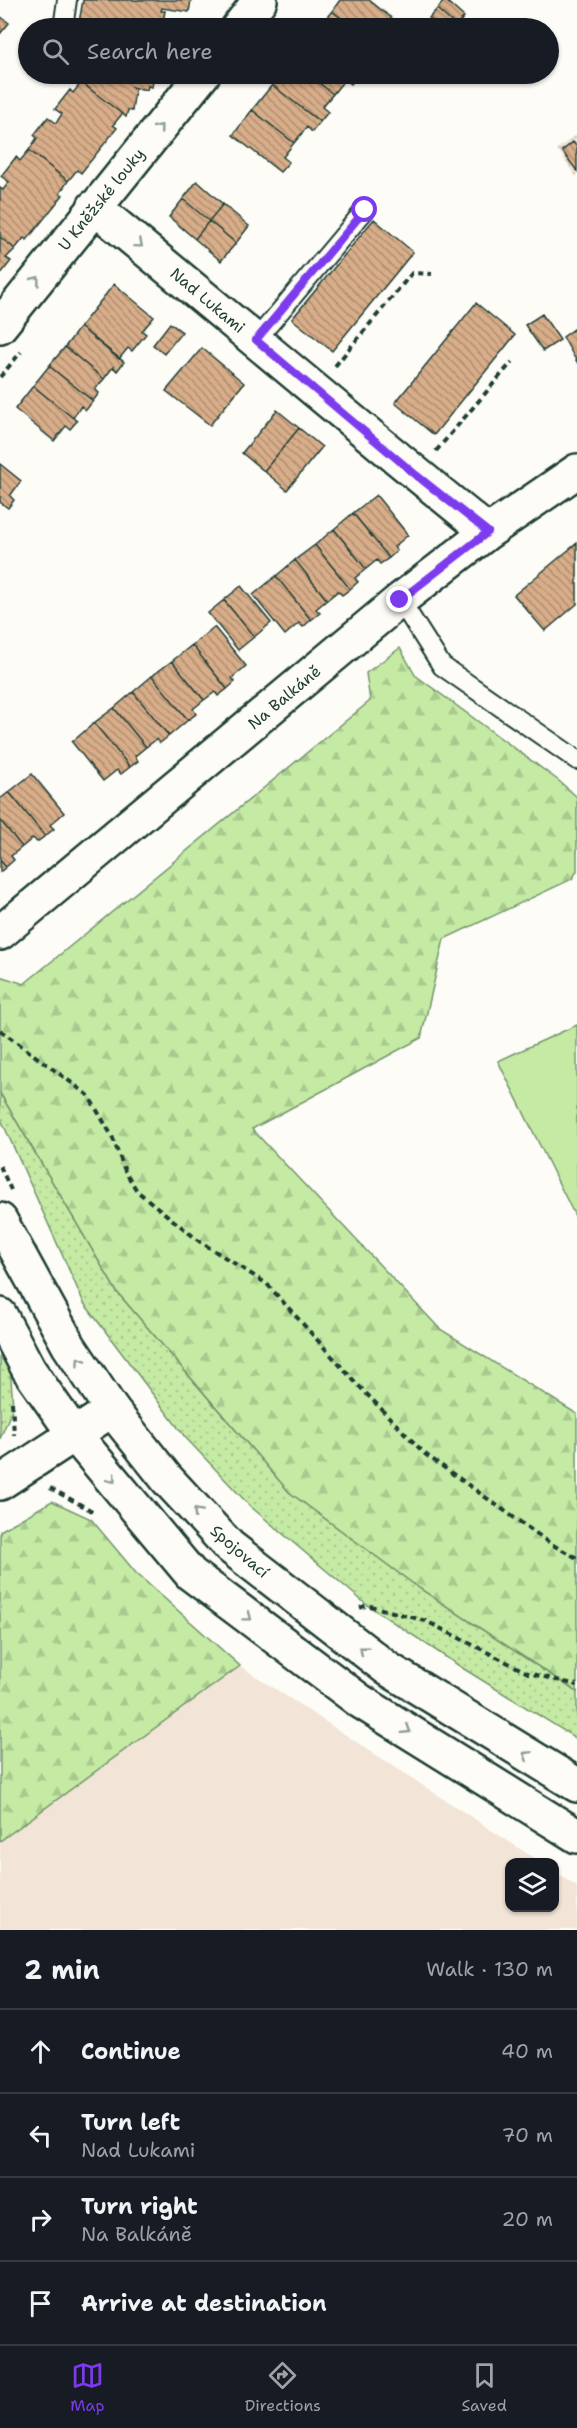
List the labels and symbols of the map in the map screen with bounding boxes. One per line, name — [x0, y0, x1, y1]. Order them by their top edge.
one-way arrow — [151, 124, 162, 135]
street label: U Kněžské louky — [54, 144, 149, 255]
route start — [351, 196, 377, 222]
one-way arrow — [133, 237, 144, 248]
street label: Nad Lukami — [166, 263, 249, 338]
one-way arrow — [29, 276, 40, 287]
route end — [386, 586, 412, 612]
street label: Na Balkáně — [244, 661, 325, 734]
one-way arrow — [76, 1357, 87, 1368]
one-way arrow — [105, 1472, 116, 1483]
one-way arrow — [193, 1508, 204, 1519]
street label: Spojovací — [206, 1520, 274, 1583]
one-way arrow — [242, 1609, 253, 1620]
one-way arrow — [359, 1646, 370, 1657]
one-way arrow — [400, 1723, 411, 1734]
one-way arrow — [523, 1750, 533, 1762]

